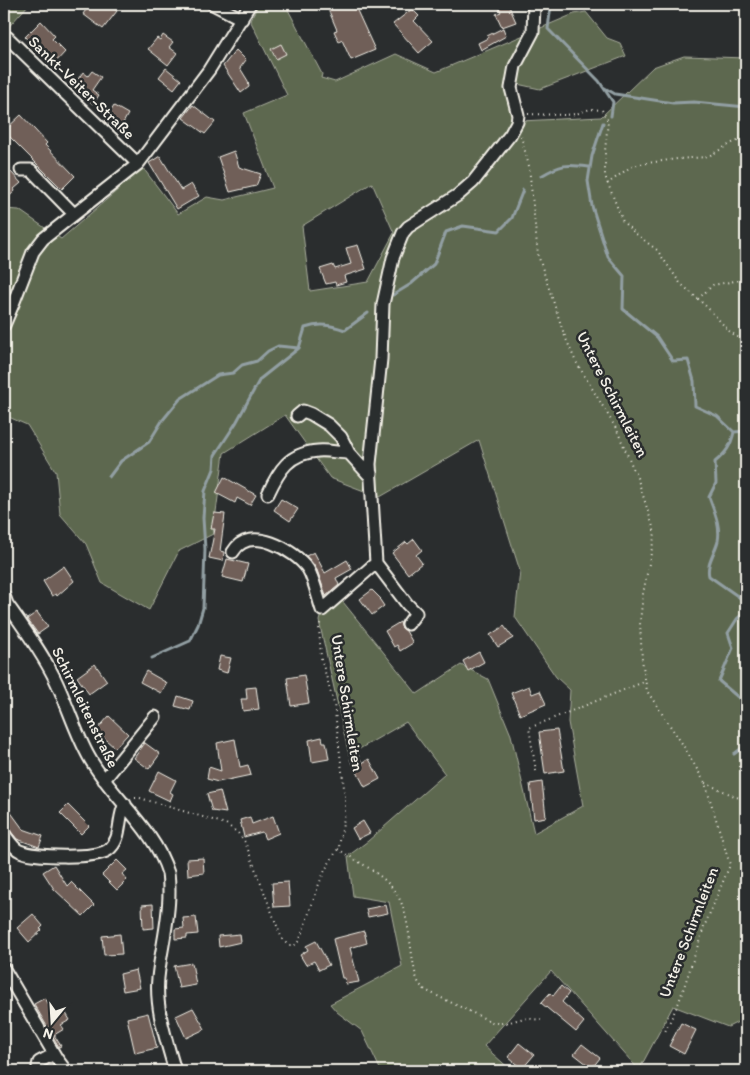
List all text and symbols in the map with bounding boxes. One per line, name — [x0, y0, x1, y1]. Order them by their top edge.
street label: Sankt-Veiter-Straße — [24, 32, 139, 143]
street label: Untere Schirmleiten — [573, 328, 652, 460]
street label: Untere Schirmleiten — [327, 633, 368, 773]
street label: Schirmleitenstraße — [48, 644, 123, 771]
street label: Untere Schirmleiten — [655, 864, 722, 1000]
north arrow — [28, 998, 78, 1048]
text: N — [41, 1024, 55, 1043]

